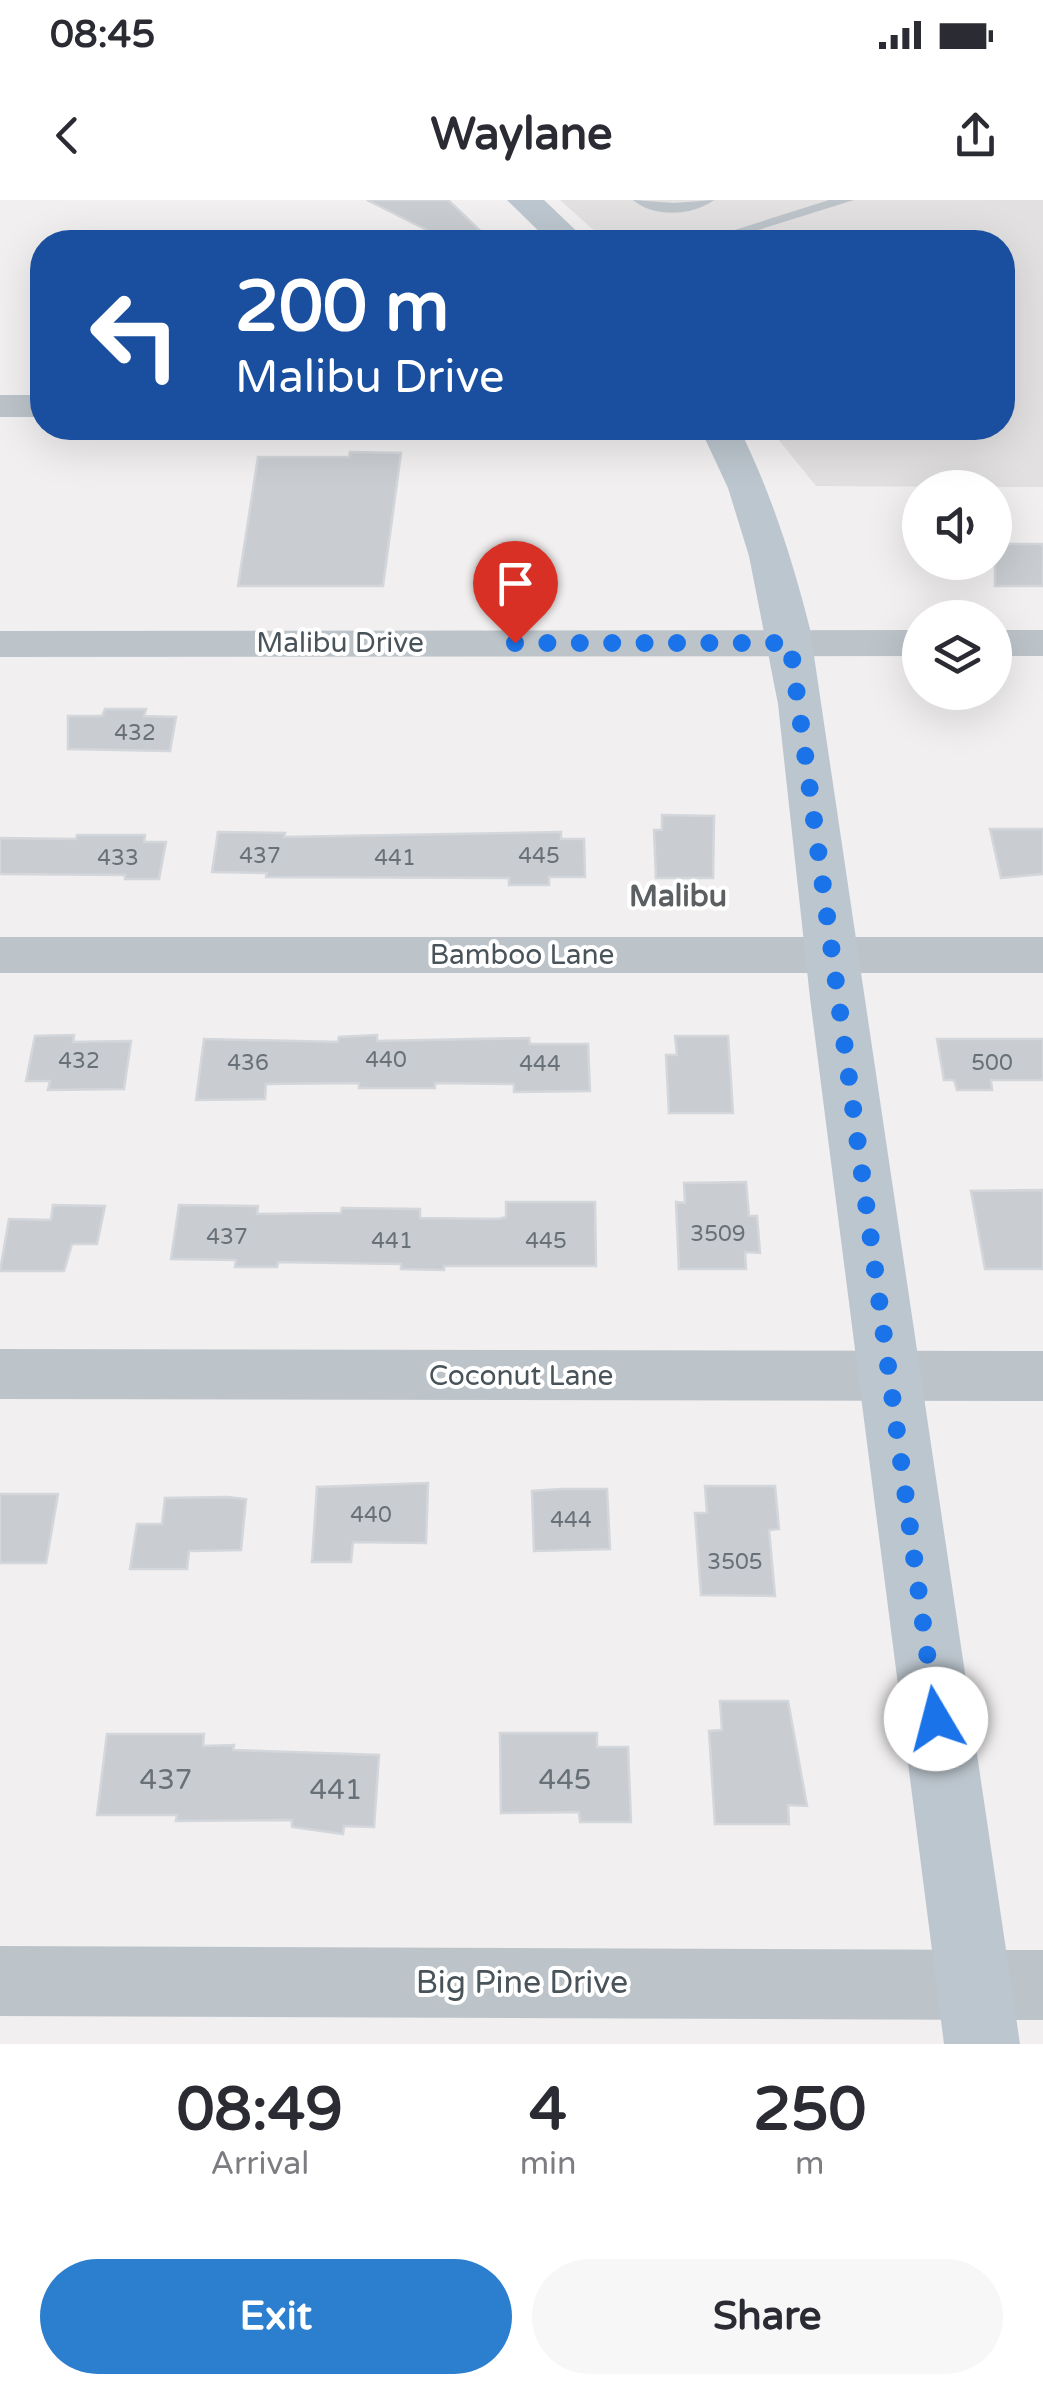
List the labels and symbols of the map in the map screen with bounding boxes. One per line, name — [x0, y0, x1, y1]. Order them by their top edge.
pin — [473, 541, 558, 644]
street label: Malibu Drive — [256, 626, 424, 660]
house number: 432 — [114, 720, 156, 746]
house number: 437 — [239, 843, 281, 869]
house number: 445 — [518, 843, 560, 869]
house number: 433 — [97, 845, 139, 871]
house number: 441 — [374, 845, 416, 871]
district label: Malibu — [629, 878, 727, 915]
street label: Bamboo Lane — [430, 938, 614, 972]
house number: 440 — [365, 1047, 407, 1073]
house number: 432 — [58, 1048, 100, 1074]
house number: 436 — [227, 1050, 269, 1076]
house number: 500 — [971, 1050, 1013, 1076]
house number: 444 — [519, 1051, 561, 1077]
house number: 3509 — [690, 1221, 746, 1247]
house number: 437 — [206, 1224, 248, 1250]
house number: 441 — [371, 1228, 413, 1254]
house number: 445 — [525, 1228, 567, 1254]
street label: Coconut Lane — [429, 1359, 613, 1393]
house number: 440 — [350, 1502, 392, 1528]
house number: 444 — [550, 1507, 592, 1533]
house number: 3505 — [707, 1549, 763, 1575]
position arrow — [884, 1667, 988, 1771]
house number: 437 — [140, 1763, 192, 1797]
house number: 445 — [539, 1763, 591, 1797]
house number: 441 — [310, 1773, 362, 1807]
street label: Big Pine Drive — [416, 1964, 628, 2002]

